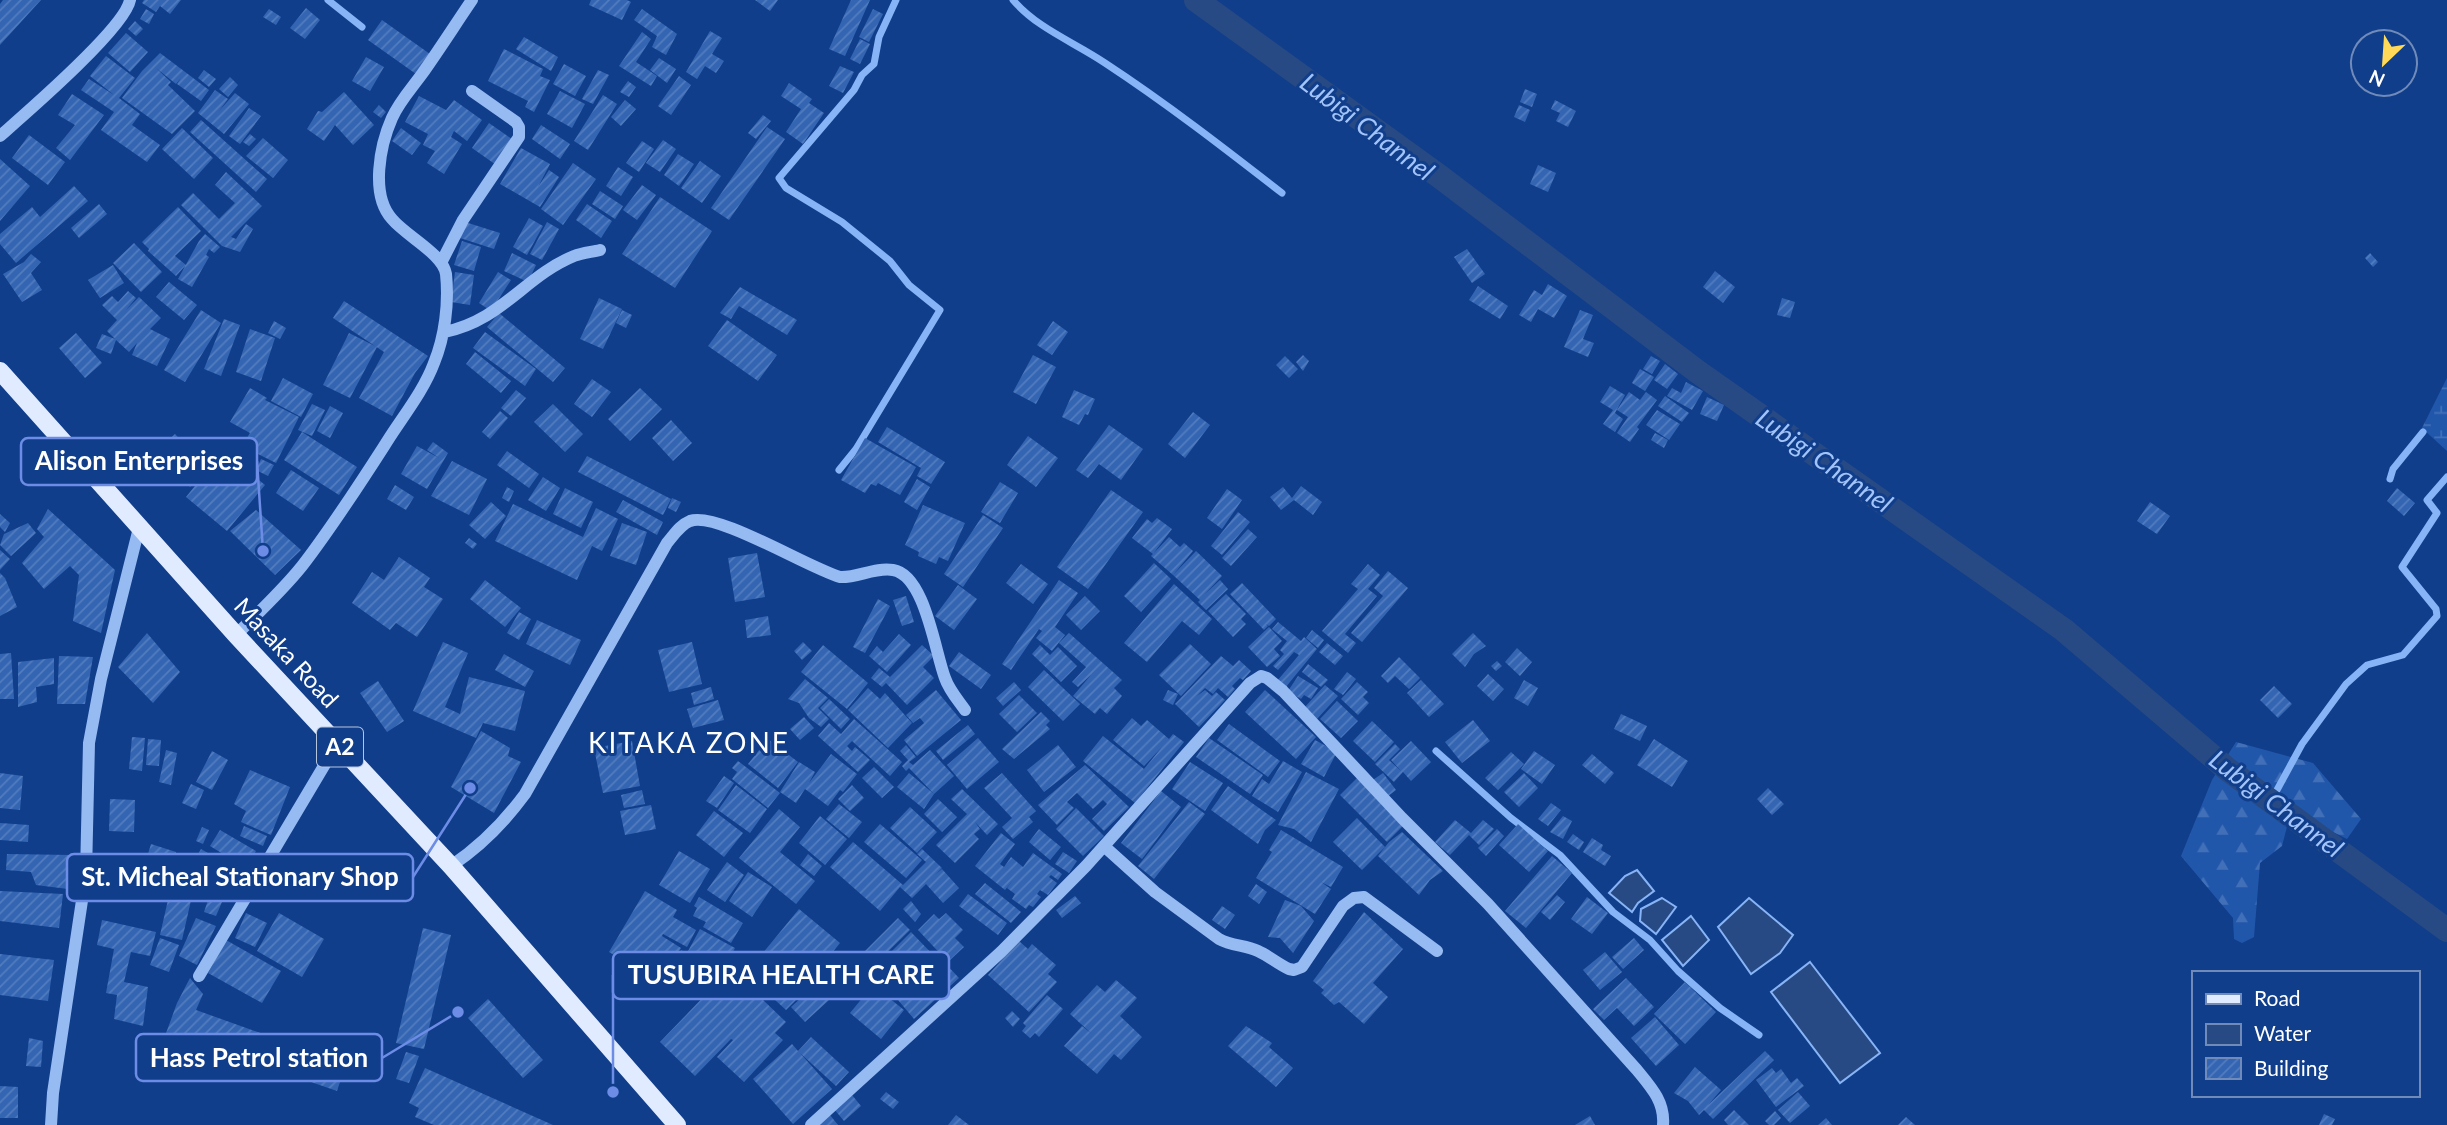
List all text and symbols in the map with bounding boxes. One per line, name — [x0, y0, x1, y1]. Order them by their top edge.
north arrow — [2349, 28, 2419, 98]
text: N — [2365, 65, 2388, 92]
water label: Lubigi Channel — [1294, 66, 1441, 187]
water label: Lubigi Channel — [1750, 401, 1899, 519]
callout: Alison Enterprises — [21, 438, 257, 485]
text: Alison Enterprises — [34, 444, 243, 476]
street label: Masaka Road — [229, 591, 345, 713]
district label: KITAKA ZONE — [588, 725, 790, 759]
road number: A2 — [317, 727, 363, 766]
water label: Lubigi Channel — [2203, 743, 2350, 864]
callout: St. Micheal Stationary Shop — [67, 854, 413, 901]
text: St. Micheal Stationary Shop — [81, 860, 399, 892]
callout: TUSUBIRA HEALTH CARE — [613, 952, 949, 999]
text: TUSUBIRA HEALTH CARE — [628, 958, 934, 990]
legend — [2192, 971, 2419, 1097]
text: Road — [2254, 985, 2301, 1010]
text: Water — [2254, 1020, 2311, 1045]
callout: Hass Petrol station — [136, 1034, 382, 1081]
text: Hass Petrol station — [150, 1041, 368, 1073]
text: Building — [2254, 1055, 2329, 1080]

